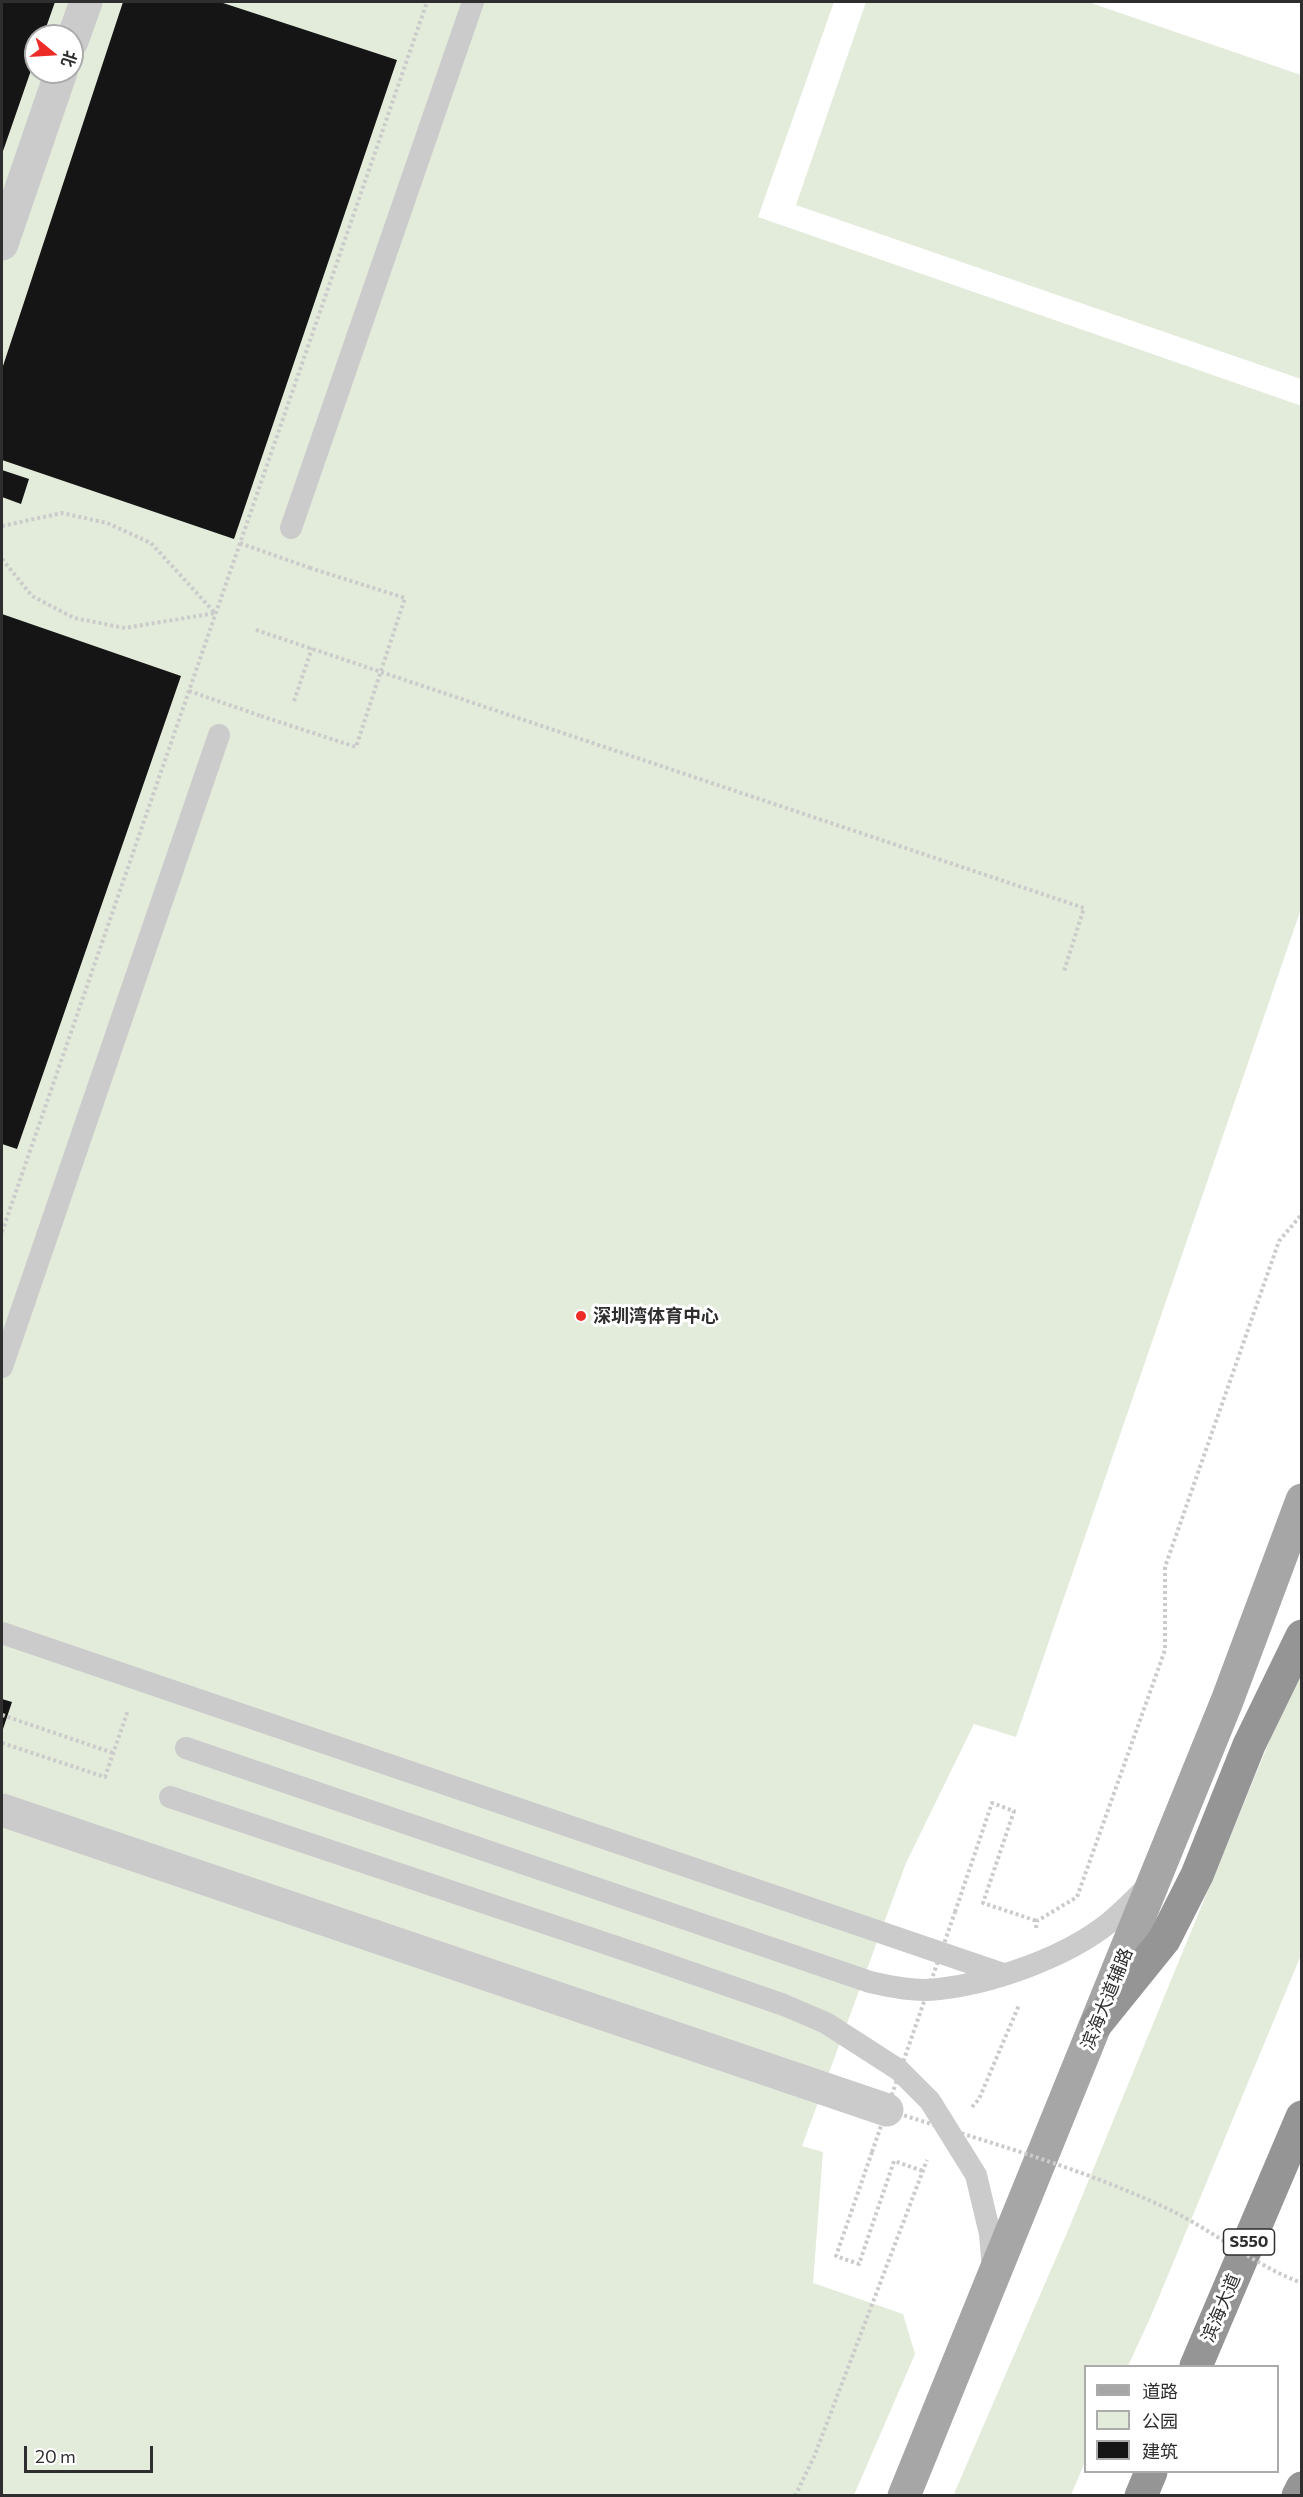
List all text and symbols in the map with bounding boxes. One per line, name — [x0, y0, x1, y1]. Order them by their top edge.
north arrow — [24, 24, 84, 84]
text: 北 — [58, 49, 81, 70]
place label: 深圳湾体育中心 — [593, 1305, 719, 1327]
marker: 深圳湾体育中心 — [574, 1309, 588, 1323]
street label: 滨海大道辅路 — [1077, 1945, 1137, 2053]
road number: S550 — [1224, 2229, 1274, 2255]
street label: 滨海大道 — [1197, 2271, 1245, 2345]
legend — [1084, 2365, 1279, 2473]
text: 道路 — [1142, 2380, 1178, 2402]
text: 公园 — [1142, 2410, 1178, 2432]
scale bar — [27, 2434, 156, 2472]
text: 建筑 — [1142, 2440, 1178, 2462]
text: 20 m — [35, 2445, 76, 2467]

